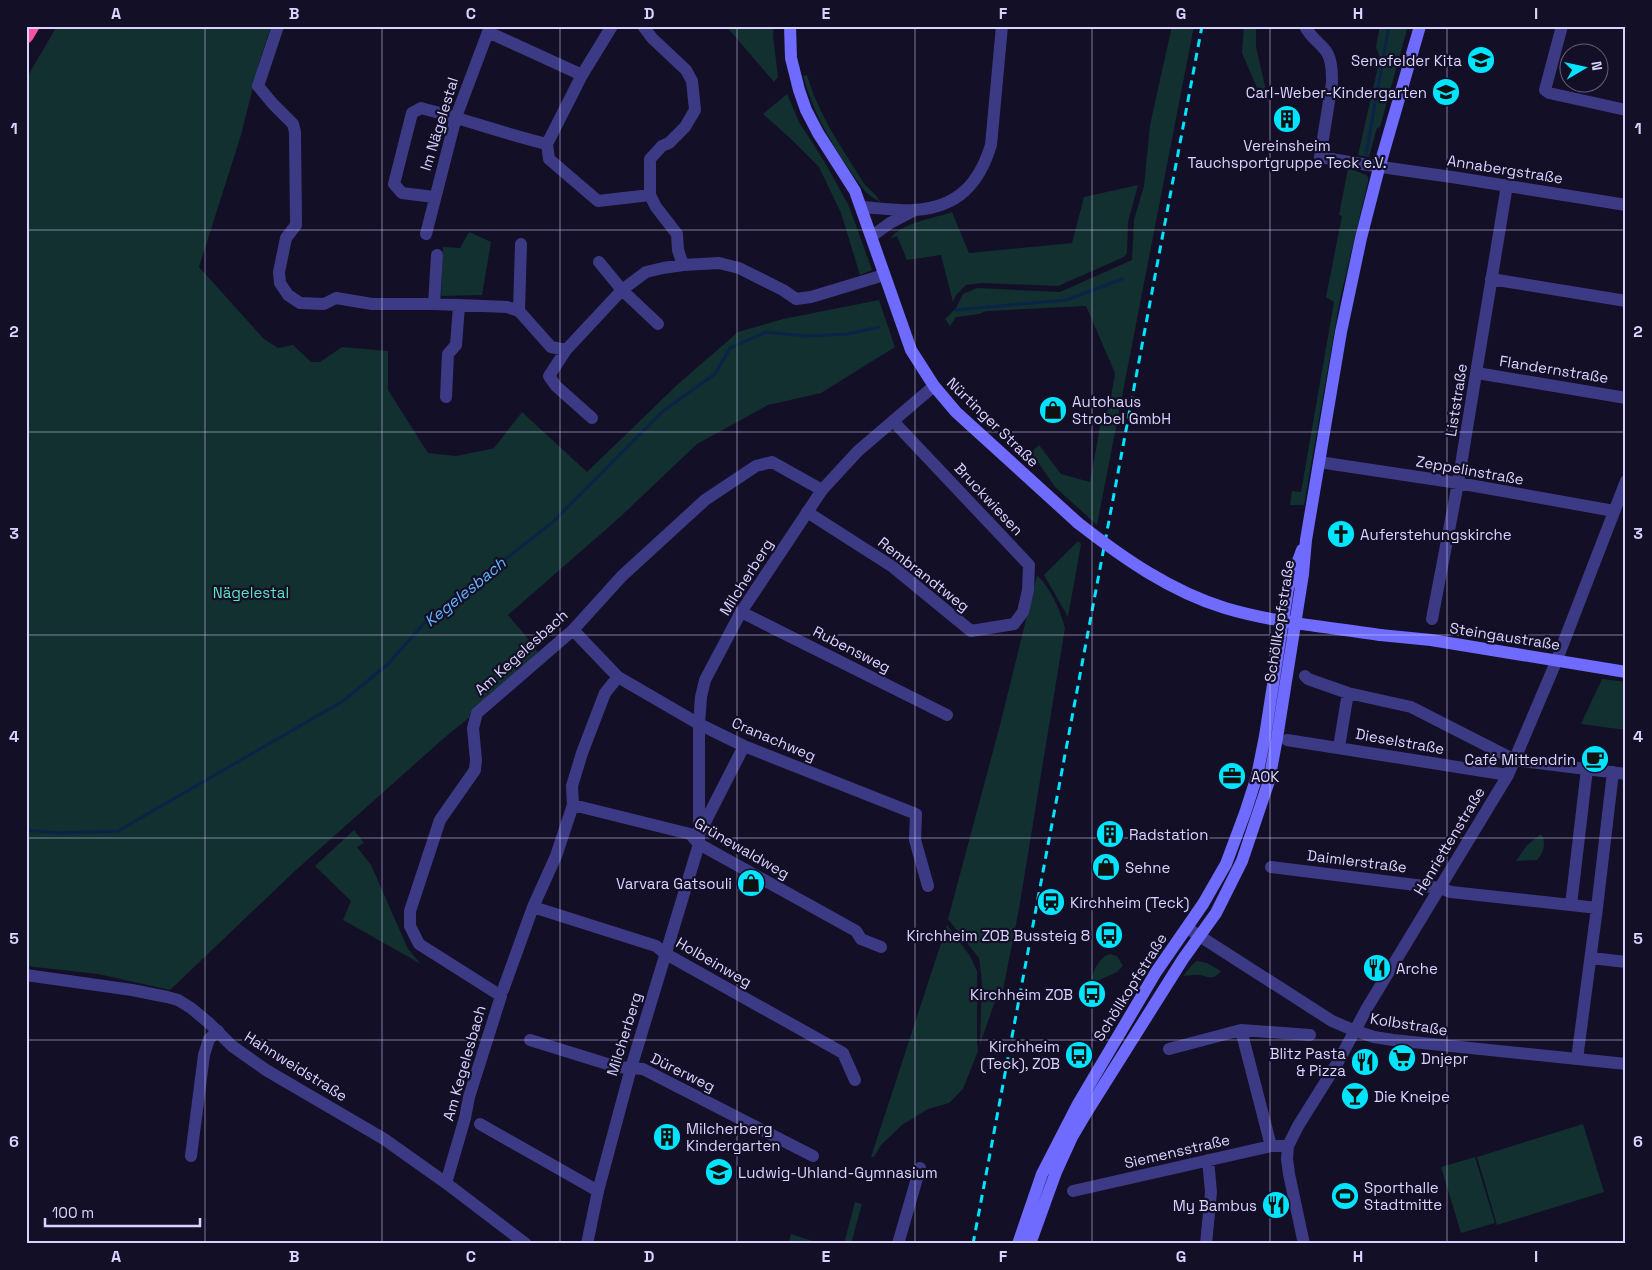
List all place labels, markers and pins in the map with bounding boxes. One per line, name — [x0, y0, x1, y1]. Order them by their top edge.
school or university icon: Senefelder Kita — [1466, 45, 1496, 75]
place label: Senefelder Kita — [1351, 51, 1462, 70]
school or university icon: Carl-Weber-Kindergarten — [1431, 77, 1461, 107]
place label: Carl-Weber-Kindergarten — [1246, 83, 1427, 102]
building icon: Vereinsheim Tauchsportgruppe Teck e.V. — [1272, 104, 1302, 134]
place label: Vereinsheim Tauchsportgruppe Teck e.V. — [1188, 136, 1386, 172]
place label: Autohaus Strobel GmbH — [1072, 392, 1171, 428]
shop icon: Autohaus Strobel GmbH — [1038, 395, 1068, 425]
church icon: Auferstehungskirche — [1326, 519, 1356, 549]
place label: Auferstehungskirche — [1360, 525, 1512, 544]
cafe icon: Café Mittendrin — [1580, 744, 1610, 774]
place label: Café Mittendrin — [1465, 750, 1576, 769]
office icon: AOK — [1217, 761, 1247, 791]
place label: AOK — [1251, 767, 1280, 786]
building icon: Radstation — [1095, 819, 1125, 849]
place label: Radstation — [1129, 825, 1208, 844]
shop icon: Sehne — [1091, 852, 1121, 882]
place label: Sehne — [1125, 858, 1170, 877]
shop icon: Varvara Gatsouli — [736, 868, 766, 898]
place label: Varvara Gatsouli — [616, 874, 732, 893]
station icon: Kirchheim (Teck) — [1036, 887, 1066, 917]
place label: Kirchheim (Teck) — [1070, 893, 1189, 913]
bus stop icon: Kirchheim ZOB Bussteig 8 — [1094, 920, 1124, 950]
place label: Kirchheim ZOB Bussteig 8 — [907, 926, 1090, 945]
restaurant icon: Arche — [1362, 953, 1392, 983]
place label: Arche — [1396, 959, 1438, 978]
bus stop icon: Kirchheim ZOB — [1077, 979, 1107, 1009]
place label: Kirchheim ZOB — [970, 985, 1073, 1004]
place label: Kirchheim (Teck), ZOB — [980, 1037, 1060, 1074]
bus stop icon: Kirchheim (Teck), ZOB — [1064, 1040, 1094, 1070]
supermarket icon: Dnjepr — [1387, 1043, 1417, 1073]
place label: Blitz Pasta & Pizza — [1270, 1044, 1346, 1080]
restaurant icon: Blitz Pasta & Pizza — [1350, 1047, 1380, 1077]
place label: Dnjepr — [1421, 1049, 1468, 1068]
bar icon: Die Kneipe — [1340, 1081, 1370, 1111]
place label: Die Kneipe — [1374, 1087, 1450, 1106]
place label: Milcherberg Kindergarten — [686, 1119, 781, 1155]
building icon: Milcherberg Kindergarten — [652, 1122, 682, 1152]
school or university icon: Ludwig-Uhland-Gymnasium — [704, 1157, 734, 1187]
place label: Ludwig-Uhland-Gymnasium — [738, 1163, 938, 1182]
place label: Sporthalle Stadtmitte — [1364, 1178, 1442, 1214]
sports icon: Sporthalle Stadtmitte — [1330, 1181, 1360, 1211]
restaurant icon: My Bambus — [1261, 1190, 1291, 1220]
place label: My Bambus — [1173, 1196, 1257, 1215]

